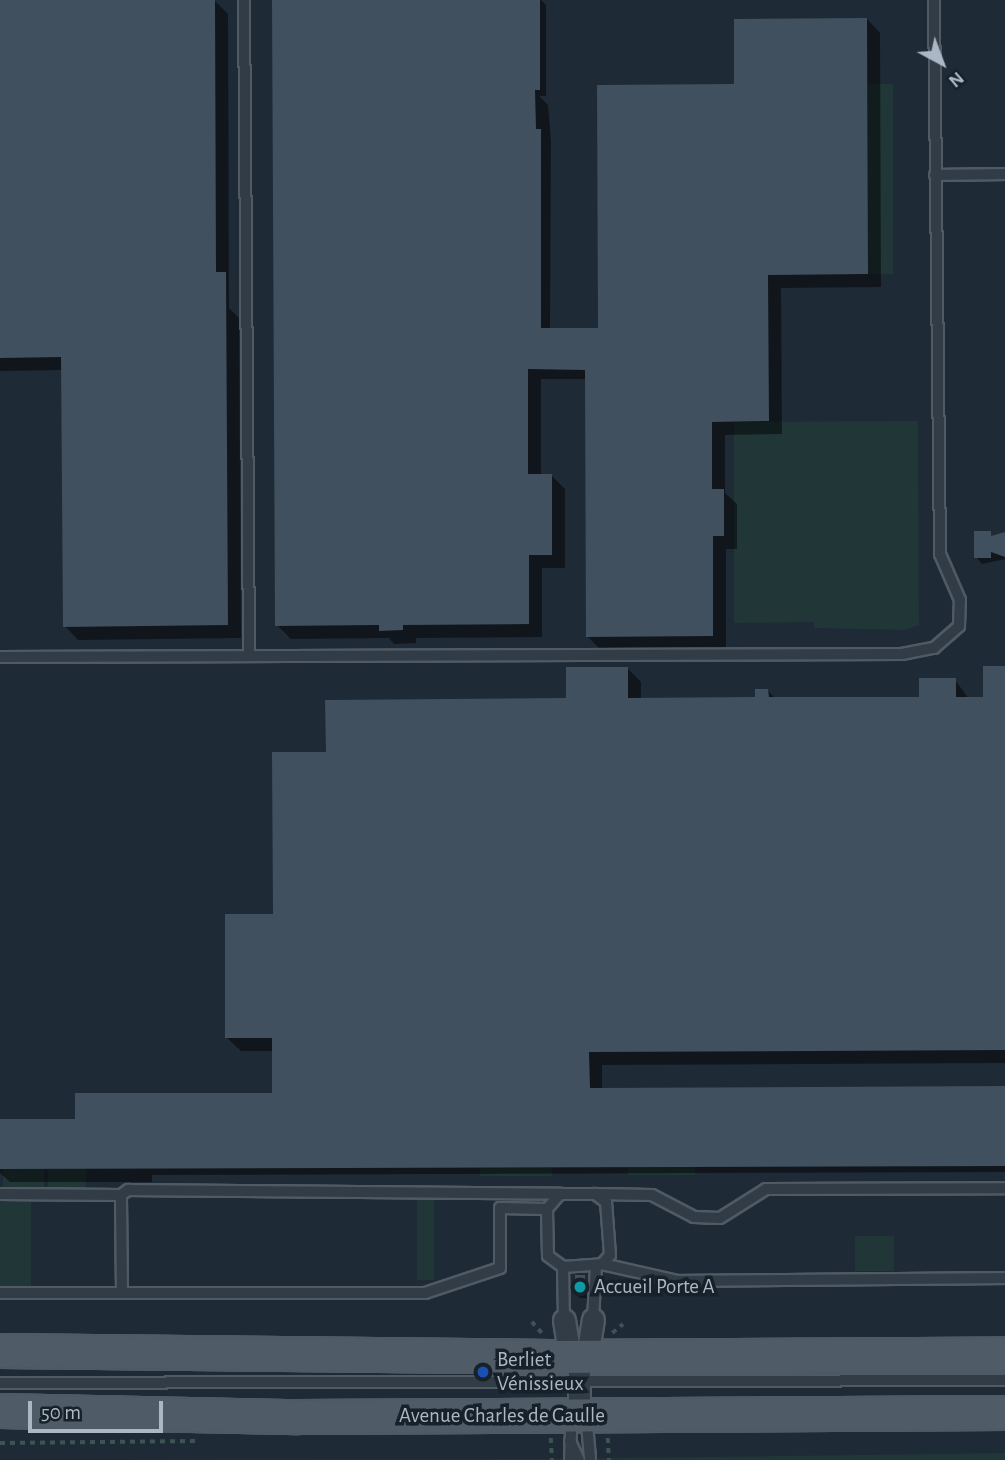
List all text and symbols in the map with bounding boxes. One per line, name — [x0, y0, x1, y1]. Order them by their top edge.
north arrow — [907, 28, 977, 98]
text: N — [945, 68, 967, 91]
place label: Accueil Porte A — [594, 1274, 715, 1300]
marker: Accueil Porte A — [572, 1279, 588, 1295]
place label: Berliet Vénissieux — [497, 1347, 584, 1397]
marker: Berliet Vénissieux — [475, 1364, 491, 1380]
scale bar — [32, 1386, 166, 1430]
text: 50 m — [41, 1402, 81, 1423]
street label: Avenue Charles de Gaulle — [399, 1403, 605, 1429]

